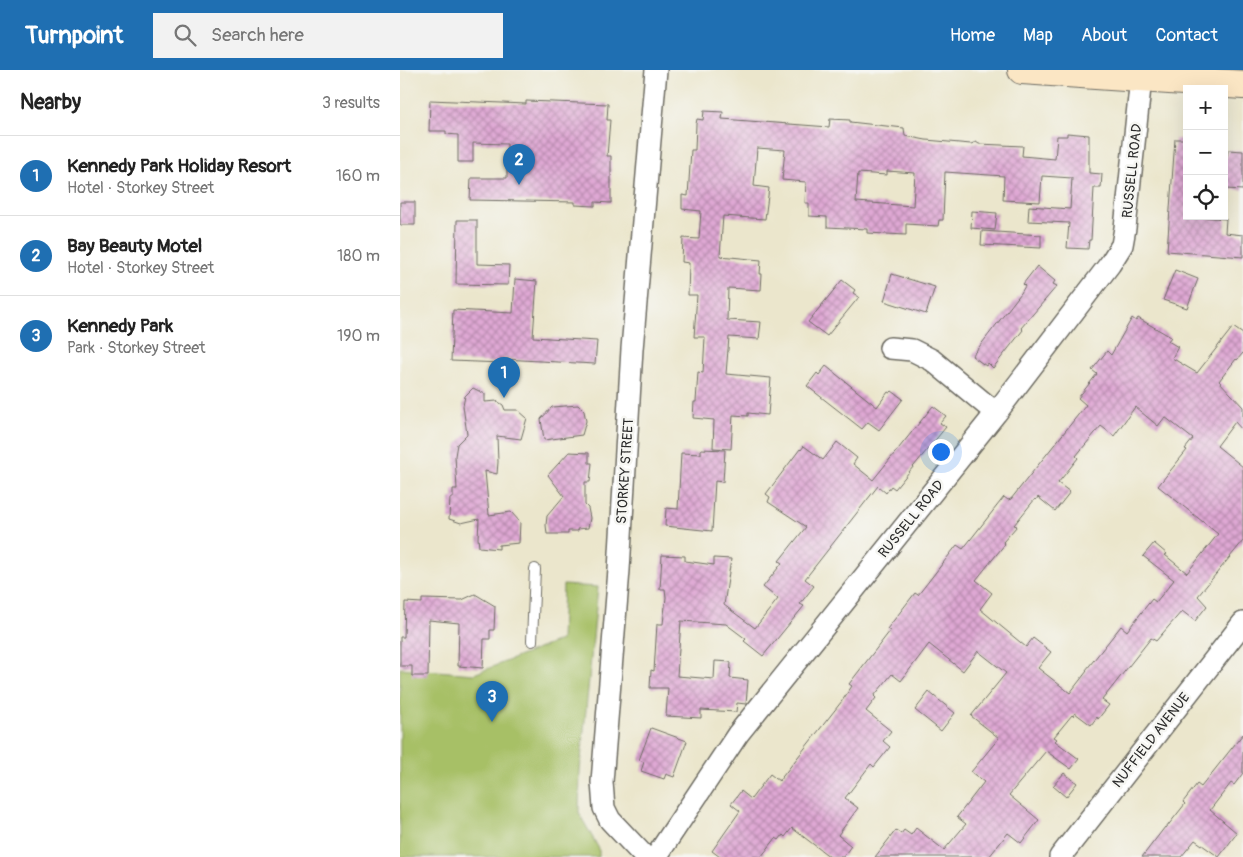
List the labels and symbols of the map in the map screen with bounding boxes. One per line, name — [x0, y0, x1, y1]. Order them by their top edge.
street label: RUSSELL ROAD — [1119, 123, 1145, 219]
pin: 2 — [503, 144, 535, 185]
pin: 1 — [488, 357, 520, 398]
street label: STORKEY STREET — [613, 417, 637, 525]
your location — [928, 439, 954, 465]
street label: RUSSELL ROAD — [875, 477, 948, 561]
pin: 3 — [476, 681, 508, 722]
street label: NUFFIELD AVENUE — [1109, 689, 1193, 791]

